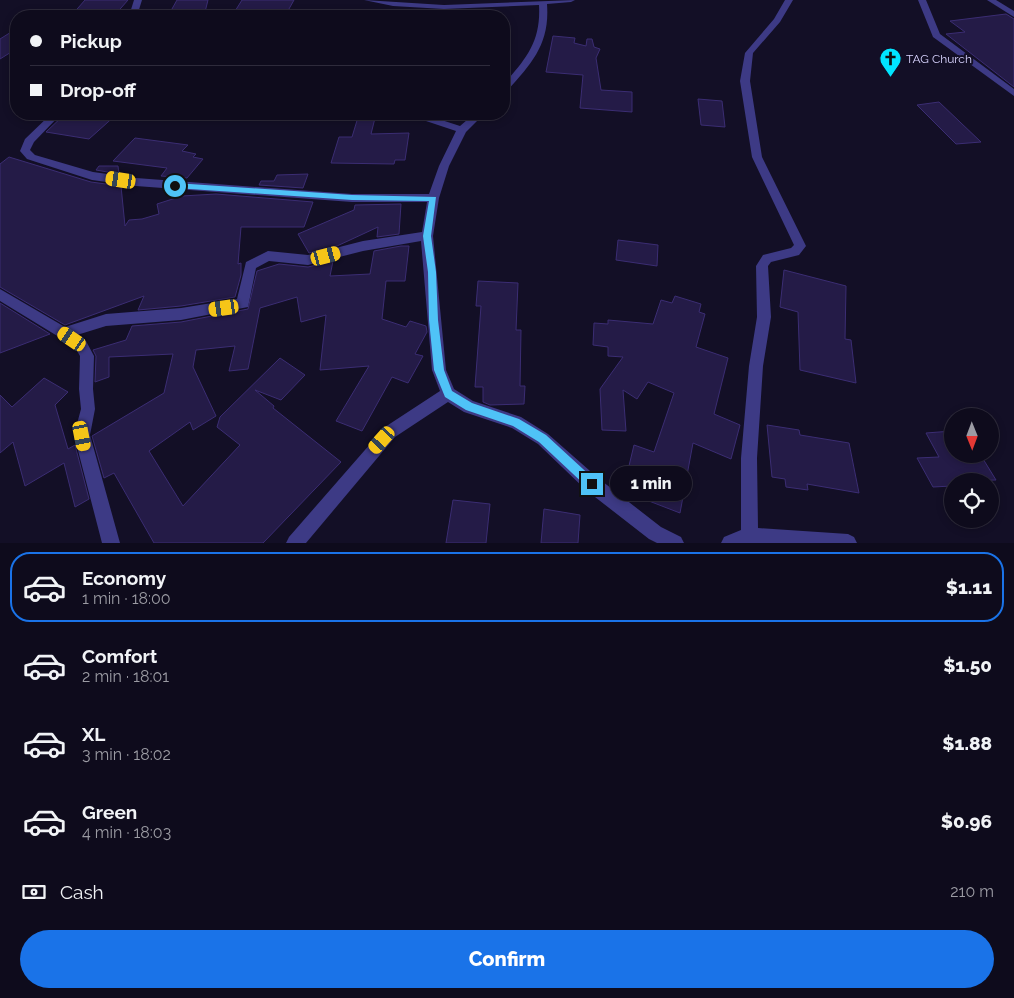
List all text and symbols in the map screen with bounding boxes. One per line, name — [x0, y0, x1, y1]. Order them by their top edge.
text: Pickup — [60, 30, 122, 52]
church icon: TAG Church — [878, 47, 902, 78]
place label: TAG Church — [906, 52, 972, 66]
text: Drop-off — [60, 79, 136, 101]
car — [105, 170, 136, 190]
route start — [164, 175, 186, 197]
car — [309, 245, 342, 267]
car — [208, 298, 239, 318]
car — [55, 324, 88, 354]
north arrow — [944, 408, 999, 462]
map controls — [944, 408, 999, 528]
car — [71, 420, 92, 452]
car — [366, 424, 397, 456]
callout: 1 min — [610, 466, 692, 502]
route end — [581, 473, 603, 495]
button: locate — [944, 473, 999, 528]
text: 1 min — [630, 474, 672, 493]
icon: car — [22, 565, 67, 610]
text: Economy — [82, 567, 166, 589]
text: $1.11 — [946, 576, 992, 598]
text: 1 min · 18:00 — [82, 589, 171, 608]
icon: car — [22, 643, 67, 688]
text: Comfort — [82, 645, 157, 667]
text: $1.50 — [943, 654, 992, 676]
text: 2 min · 18:01 — [82, 667, 169, 686]
icon: car — [22, 721, 67, 766]
text: XL — [82, 723, 105, 745]
text: $1.88 — [942, 732, 992, 754]
text: 3 min · 18:02 — [82, 745, 171, 764]
icon: car — [22, 799, 67, 844]
text: Green — [82, 801, 137, 823]
text: $0.96 — [941, 810, 992, 832]
text: 4 min · 18:03 — [82, 823, 171, 842]
icon: cash — [20, 878, 48, 906]
text: Cash — [60, 881, 104, 903]
text: 210 m — [950, 882, 994, 901]
button: Confirm — [20, 930, 994, 988]

